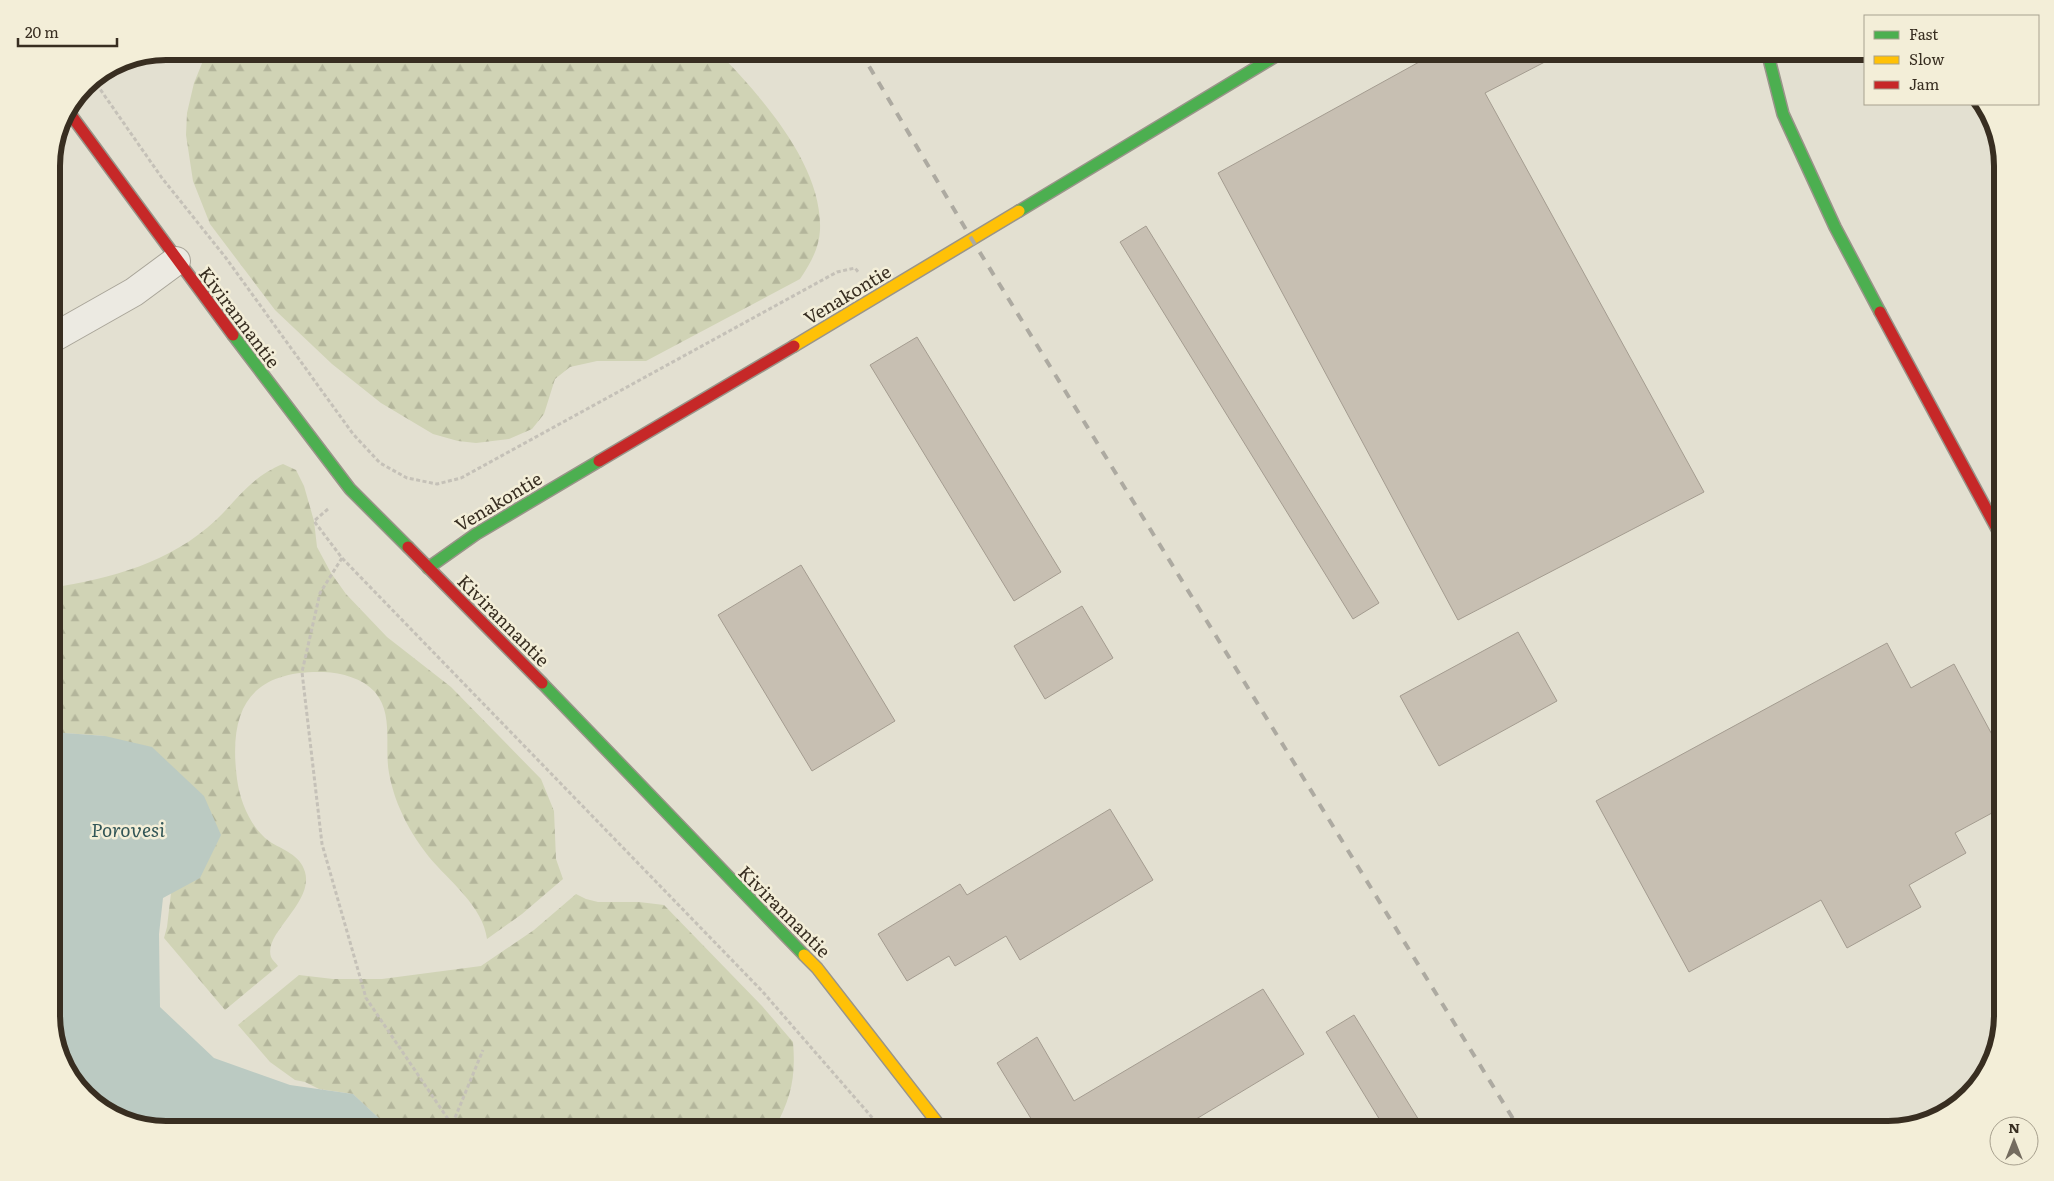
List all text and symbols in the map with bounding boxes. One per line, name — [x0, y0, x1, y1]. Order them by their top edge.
scale bar — [18, 15, 116, 47]
legend — [1864, 15, 2039, 105]
text: 20 m — [25, 20, 59, 43]
text: Fast — [1909, 22, 1938, 45]
text: Slow — [1909, 47, 1944, 70]
text: Jam — [1909, 72, 1940, 95]
street label: Venakontie — [798, 257, 896, 331]
street label: Kivirannantie — [193, 261, 287, 373]
street label: Venakontie — [449, 464, 547, 538]
street label: Kivirannantie — [452, 568, 556, 672]
water label: Porovesi — [91, 815, 165, 843]
street label: Kivirannantie — [733, 859, 837, 963]
north arrow — [1989, 1116, 2039, 1166]
text: N — [2008, 1117, 2020, 1137]

